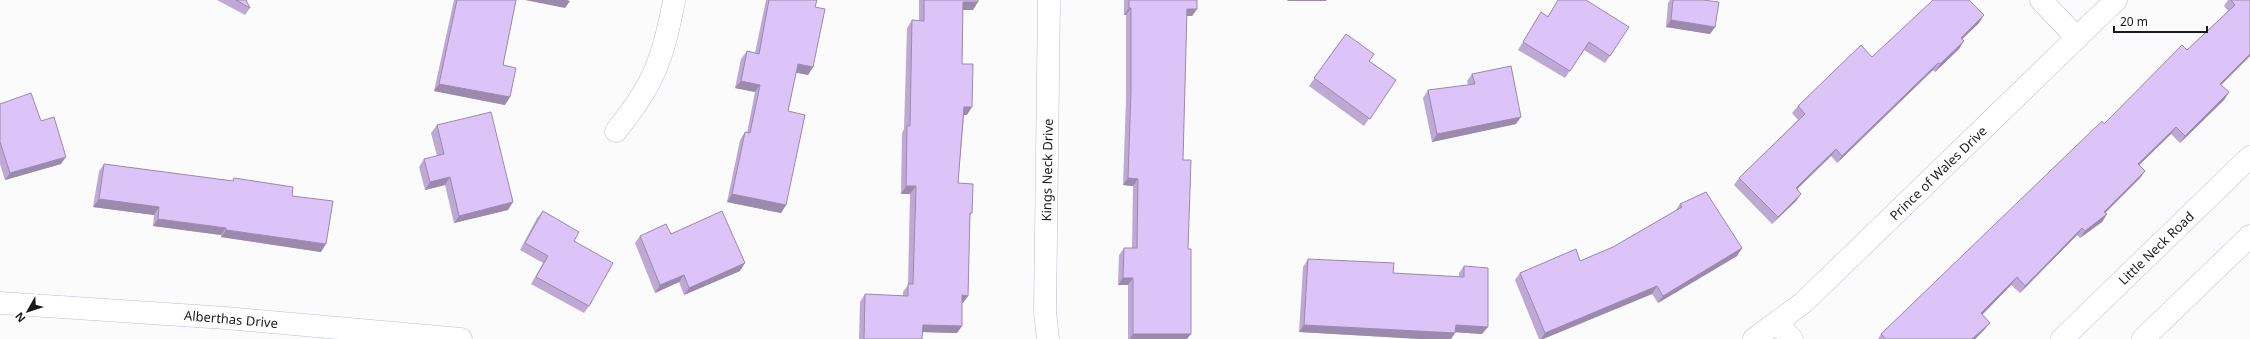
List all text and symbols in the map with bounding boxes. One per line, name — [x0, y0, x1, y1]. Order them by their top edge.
scale bar — [2114, 8, 2207, 34]
text: 20 m — [2120, 13, 2148, 30]
street label: Kings Neck Drive — [1037, 118, 1057, 222]
street label: Prince of Wales Drive — [1885, 122, 1991, 224]
street label: Little Neck Road — [2114, 207, 2198, 289]
north arrow — [8, 291, 48, 331]
street label: Alberthas Drive — [183, 306, 279, 332]
text: N — [11, 309, 28, 326]

